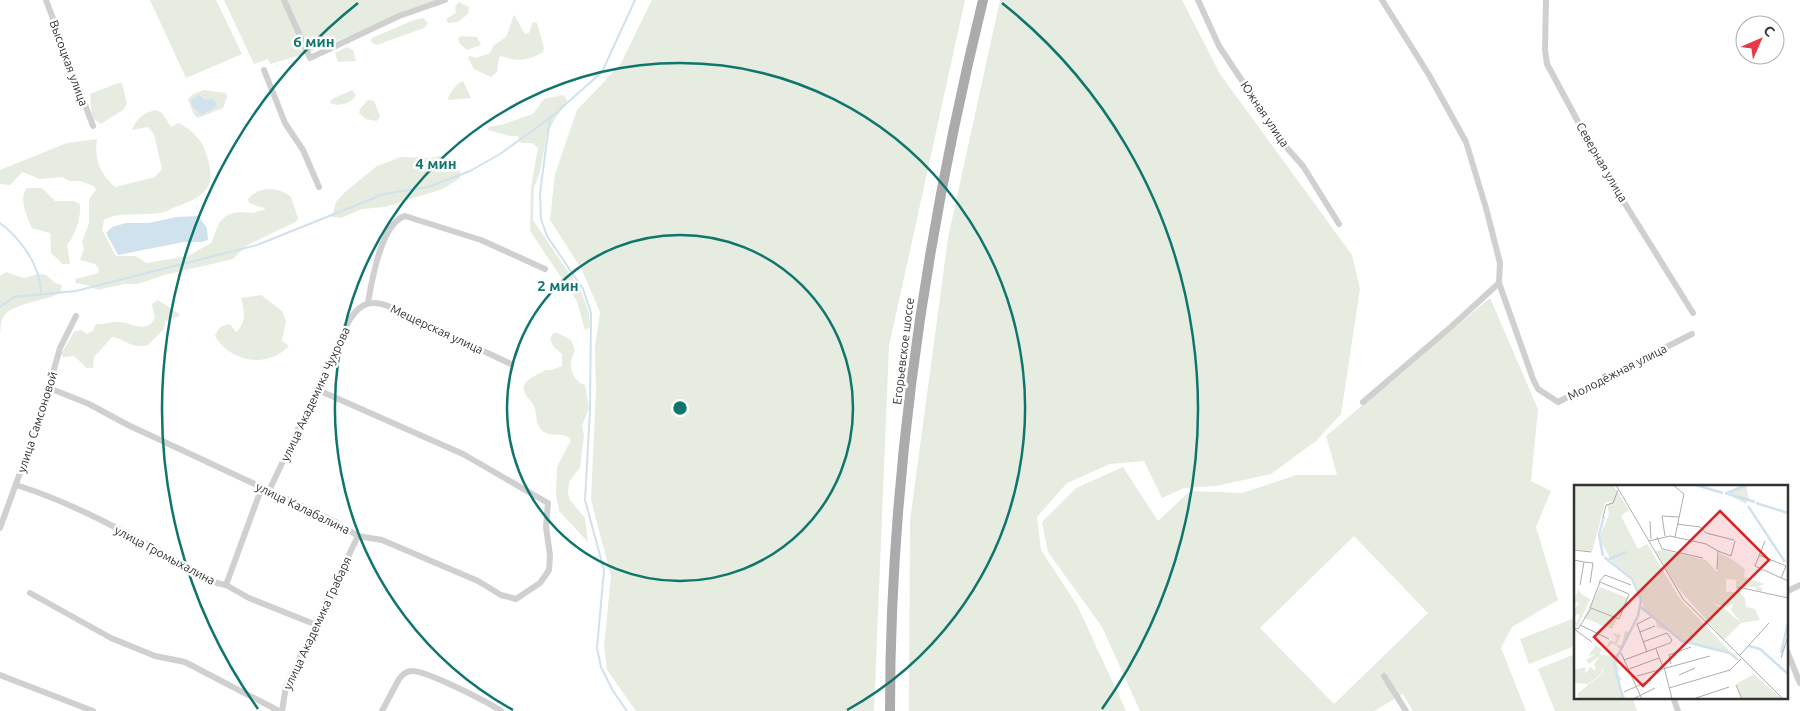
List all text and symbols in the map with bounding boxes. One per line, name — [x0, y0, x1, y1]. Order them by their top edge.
north arrow — [1735, 15, 1785, 65]
street label: Высоцкая улица — [47, 18, 91, 108]
text: С — [1760, 22, 1778, 40]
text: 6 мин — [293, 33, 335, 50]
street label: Южная улица — [1238, 79, 1292, 149]
street label: Северная улица — [1574, 120, 1630, 204]
text: 4 мин — [415, 155, 457, 172]
text: 2 мин — [537, 277, 579, 294]
street label: Егорьевское шоссе — [890, 297, 916, 405]
street label: Мещерская улица — [389, 302, 485, 356]
street label: улица Академика Чухрова — [278, 325, 352, 463]
street label: Молодёжная улица — [1565, 341, 1669, 403]
street label: улица Самсоновой — [15, 370, 59, 474]
centre of rings — [671, 399, 689, 417]
street label: улица Калабалина — [254, 480, 352, 536]
inset map — [1574, 485, 1788, 698]
street label: улица Громыхалина — [113, 523, 217, 587]
street label: улица Академика Грабаря — [280, 554, 354, 692]

